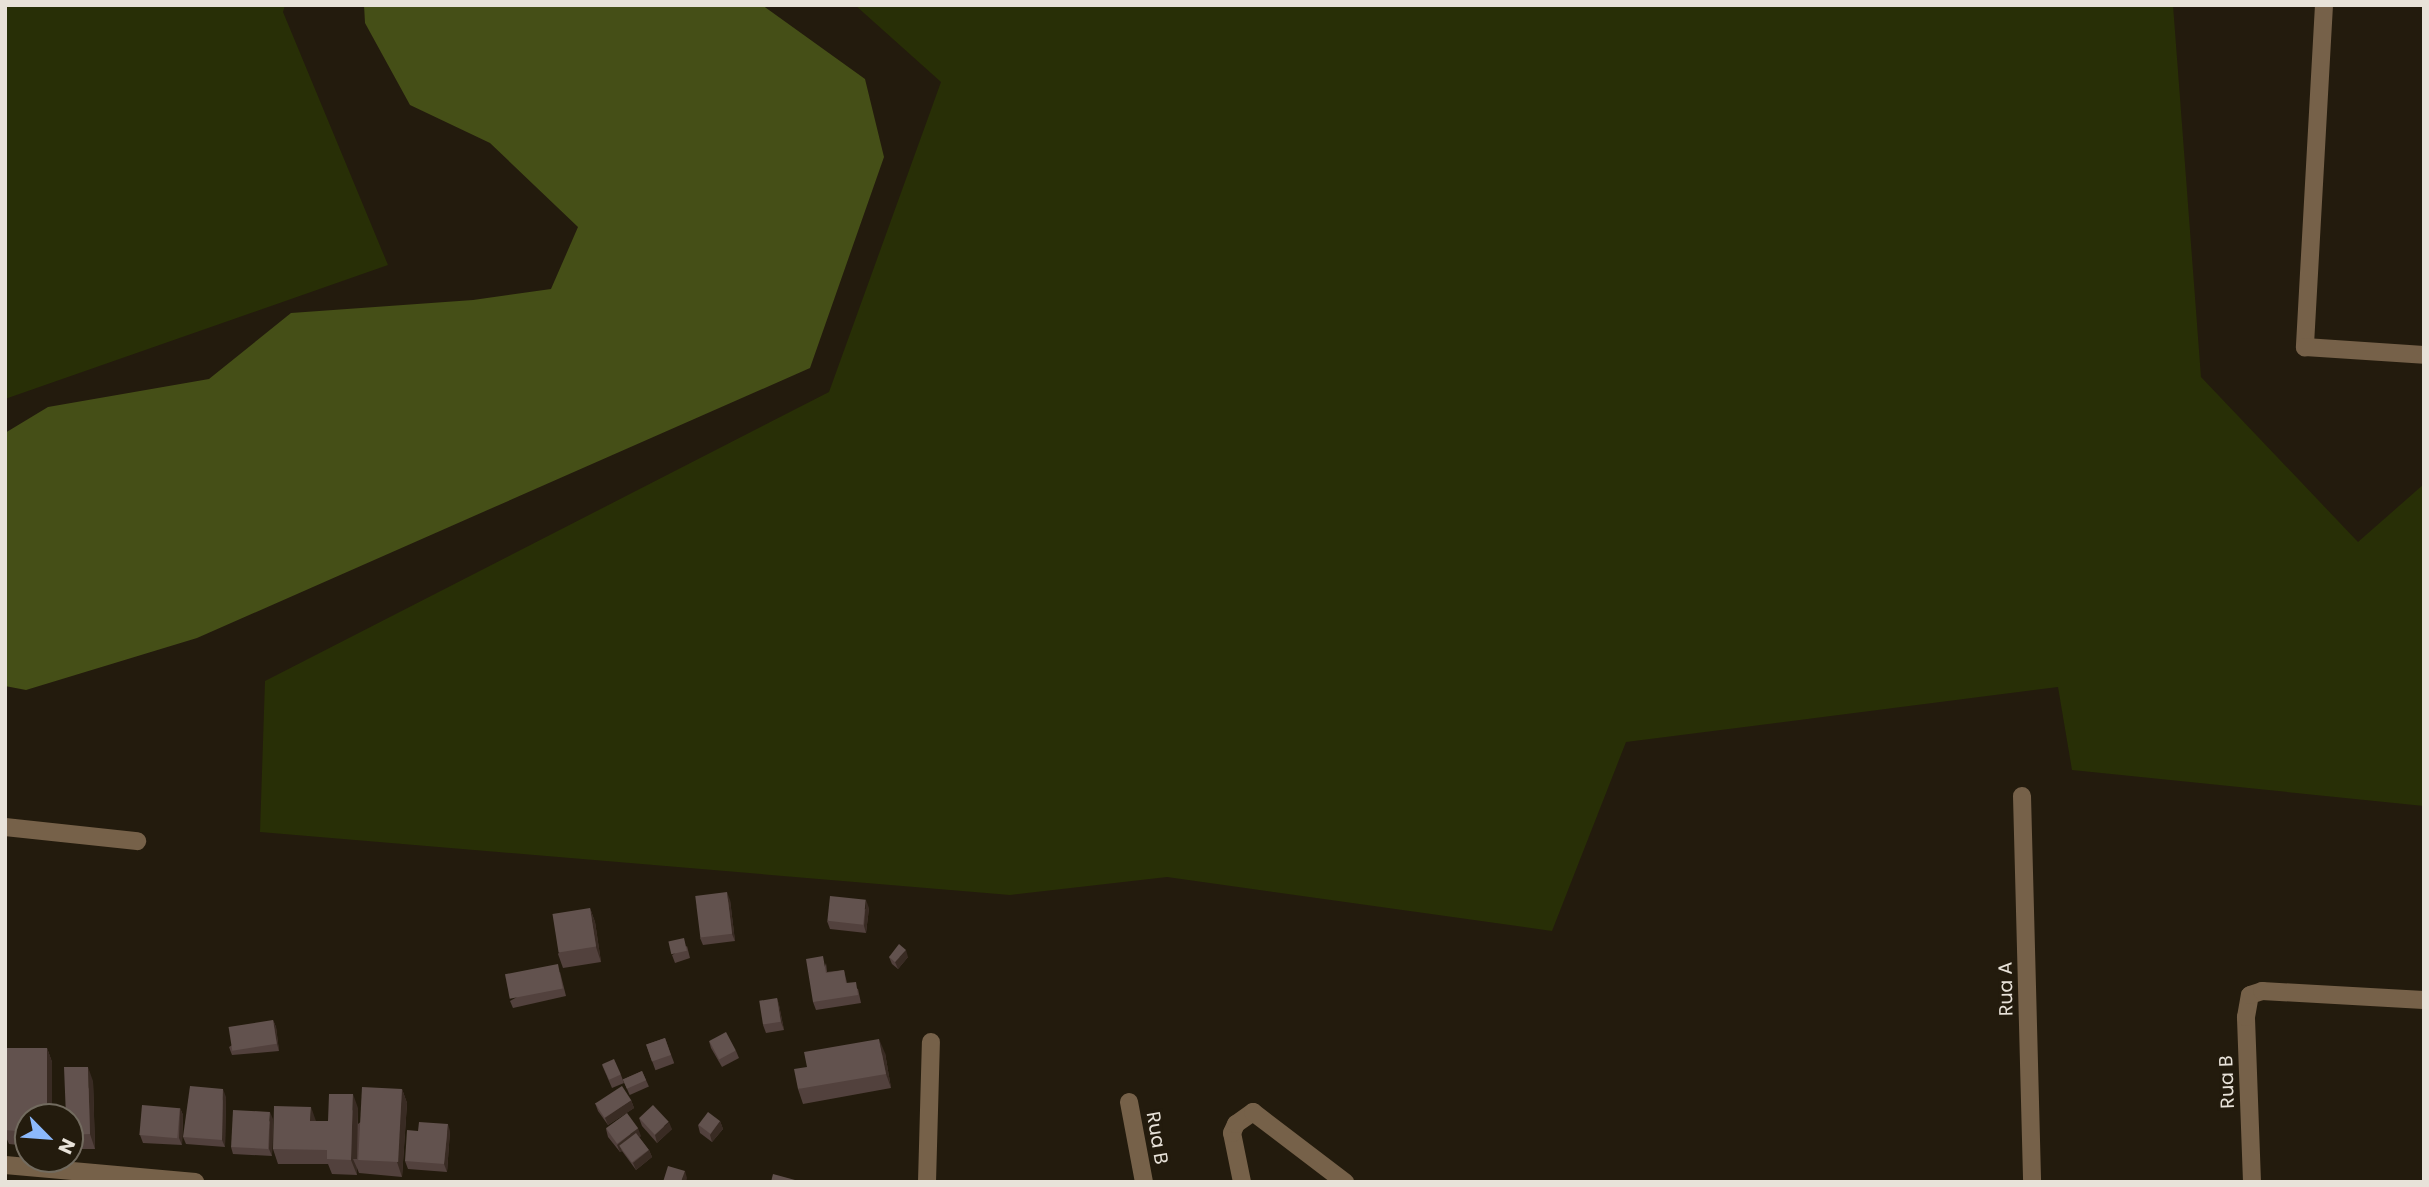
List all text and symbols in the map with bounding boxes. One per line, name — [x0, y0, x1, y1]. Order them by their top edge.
street label: Rua A — [1994, 962, 2018, 1016]
street label: Rua B — [2215, 1055, 2239, 1109]
north arrow — [14, 1103, 84, 1173]
street label: Rua B — [1141, 1110, 1173, 1166]
text: N — [51, 1134, 82, 1158]

